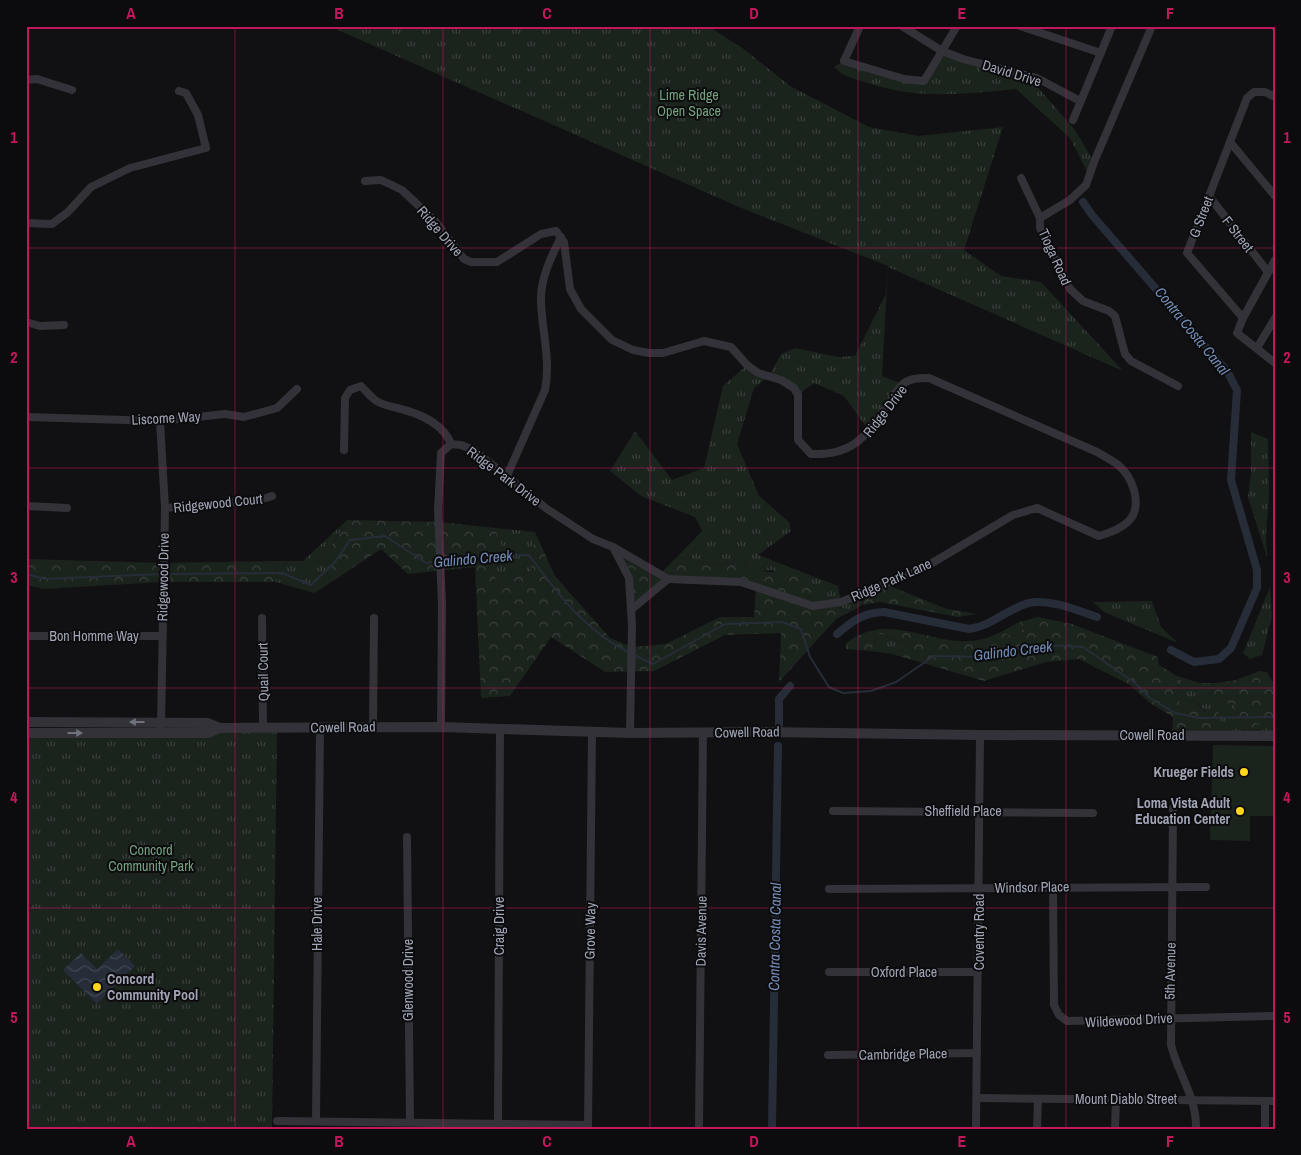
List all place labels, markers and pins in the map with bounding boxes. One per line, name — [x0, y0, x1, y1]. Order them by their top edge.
place label: Krueger Fields — [1154, 763, 1234, 781]
marker: Krueger Fields — [1238, 766, 1250, 778]
place label: Loma Vista Adult Education Center — [1135, 794, 1231, 828]
marker: Loma Vista Adult Education Center — [1234, 805, 1246, 817]
place label: Concord Community Pool — [107, 970, 198, 1004]
marker: Concord Community Pool — [91, 981, 103, 993]

